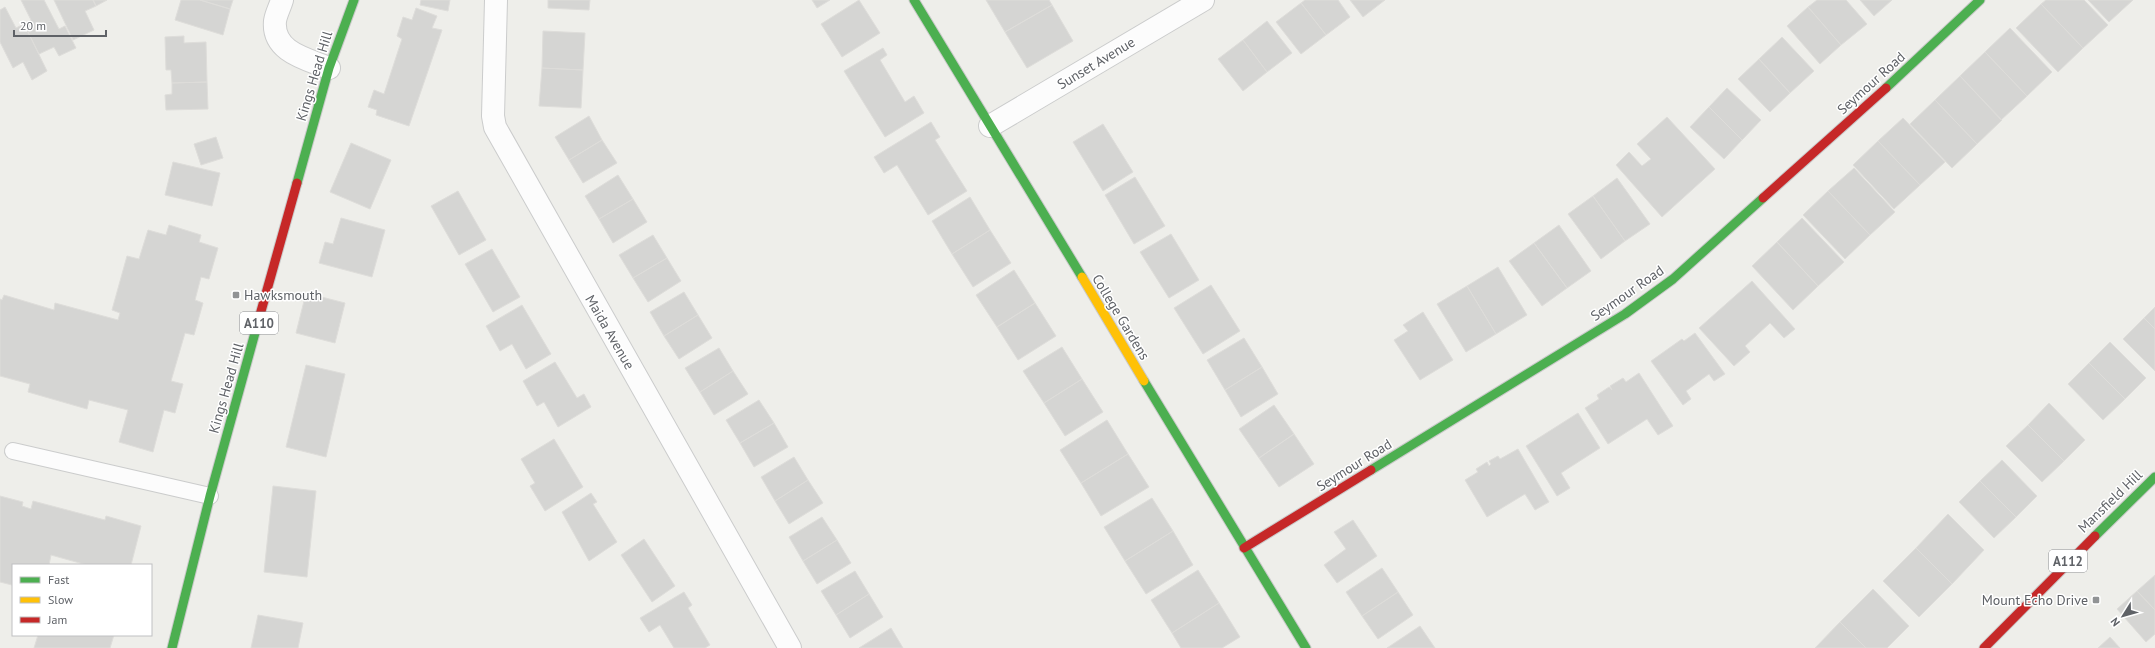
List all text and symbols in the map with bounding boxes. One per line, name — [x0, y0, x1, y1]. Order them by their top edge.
scale bar — [14, 12, 106, 38]
text: 20 m — [20, 18, 46, 33]
street label: Kings Head Hill — [292, 29, 336, 123]
street label: Sunset Avenue — [1054, 33, 1138, 93]
street label: Seymour Road — [1833, 48, 1909, 118]
street label: Seymour Road — [1587, 261, 1667, 325]
street label: College Gardens — [1088, 271, 1154, 363]
place label: Hawksmouth — [244, 286, 322, 304]
marker: Hawksmouth — [231, 290, 241, 300]
street label: Maida Avenue — [581, 291, 639, 373]
road number: A110 — [240, 312, 278, 334]
street label: Kings Head Hill — [205, 341, 247, 435]
street label: Seymour Road — [1313, 435, 1395, 495]
street label: Mansfield Hill — [2074, 466, 2146, 536]
road number: A112 — [2049, 550, 2087, 572]
legend — [12, 564, 152, 636]
text: Fast — [48, 572, 69, 587]
place label: Mount Echo Drive — [1982, 591, 2088, 609]
text: Slow — [48, 592, 73, 607]
marker: Mount Echo Drive — [2091, 595, 2101, 605]
north arrow — [2103, 596, 2143, 636]
text: Jam — [47, 612, 67, 627]
text: N — [2107, 615, 2123, 629]

